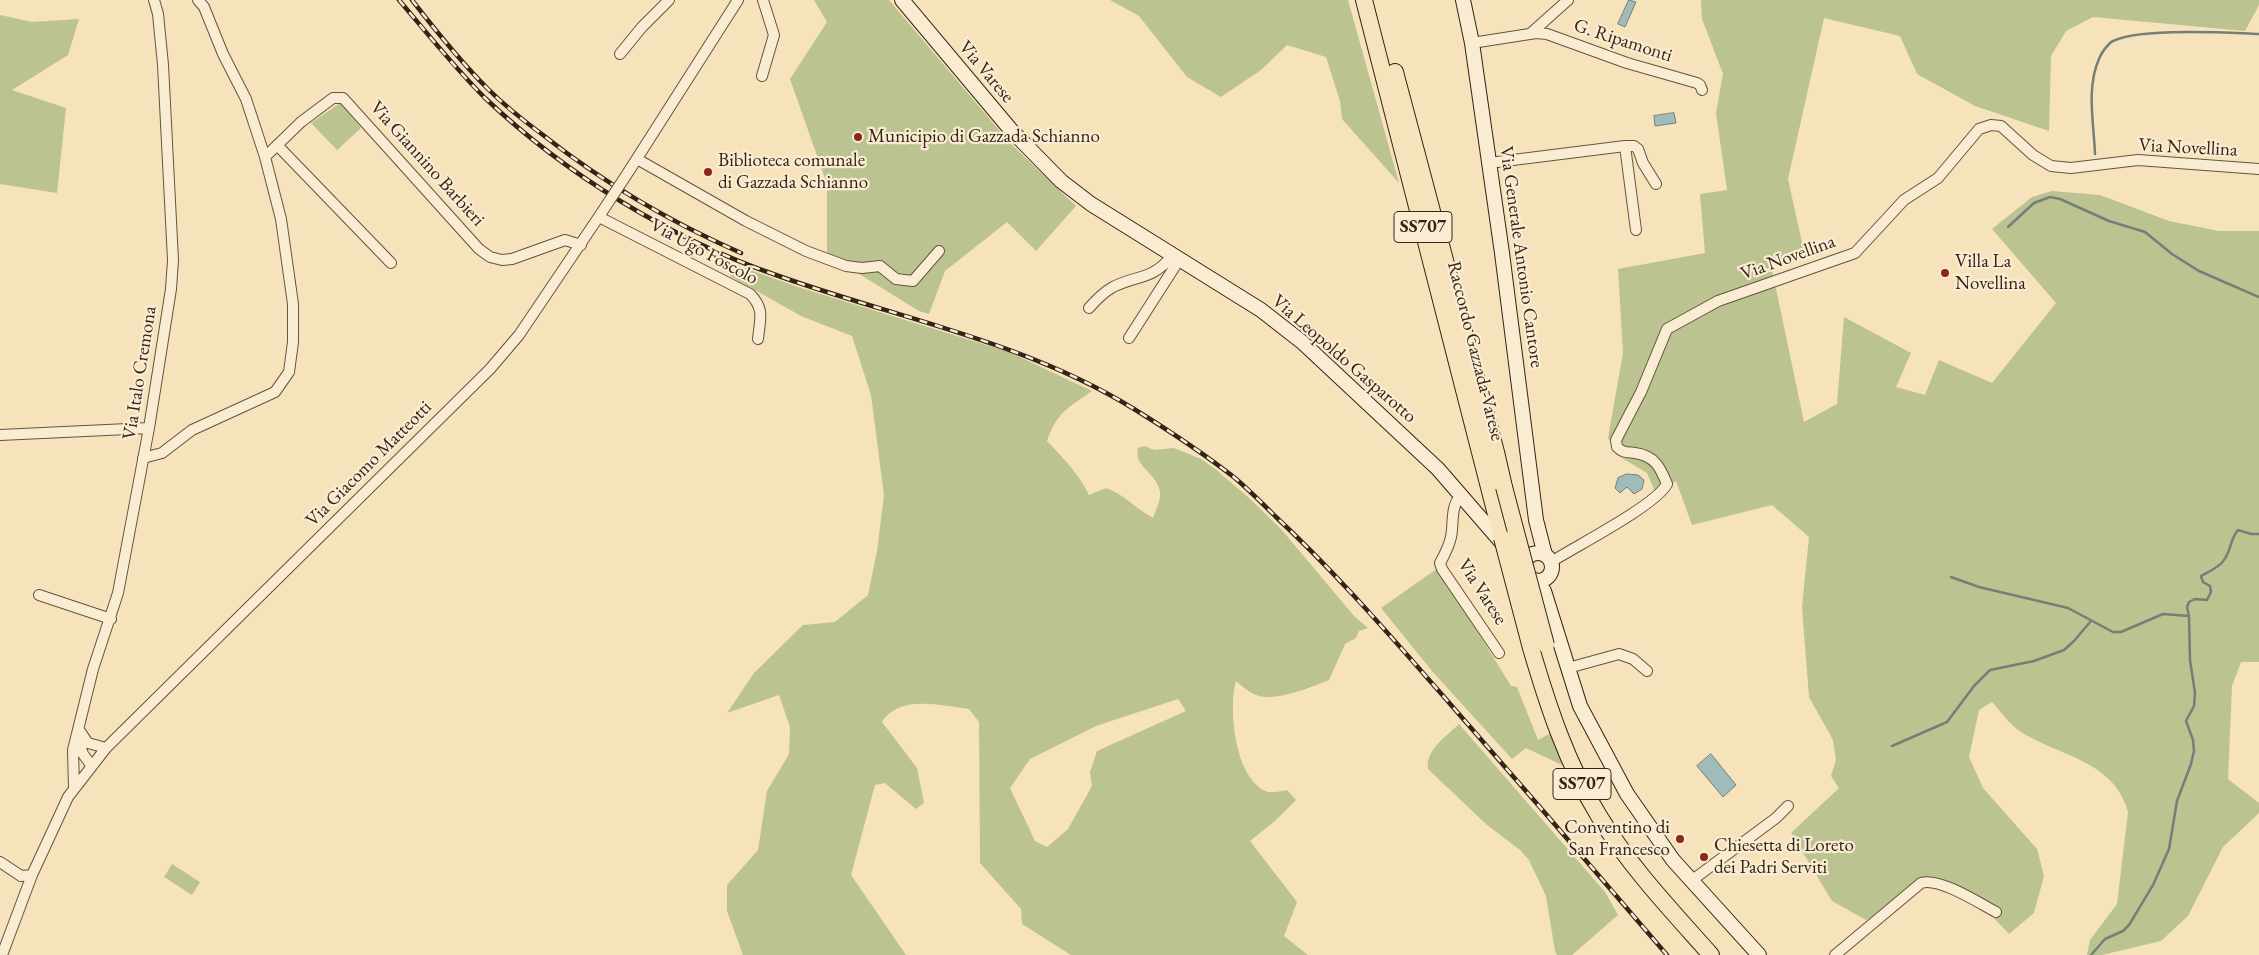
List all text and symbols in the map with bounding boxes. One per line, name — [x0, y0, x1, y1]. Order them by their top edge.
street label: G. Ripamonti — [1571, 14, 1675, 68]
street label: Via Varese — [953, 36, 1019, 108]
street label: Via Giannino Barbieri — [365, 97, 489, 231]
place label: Municipio di Gazzada Schianno — [868, 126, 1100, 148]
marker: Municipio di Gazzada Schianno — [852, 131, 864, 143]
street label: Via Novellina — [2138, 134, 2238, 162]
street label: Via Generale Antonio Cantore — [1494, 145, 1548, 369]
place label: Biblioteca comunale di Gazzada Schianno — [718, 150, 868, 194]
marker: Biblioteca comunale di Gazzada Schianno — [702, 166, 714, 178]
road number: SS707 — [1394, 212, 1452, 242]
street label: Via Ugo Foscolo — [646, 214, 762, 290]
street label: Via Novellina — [1737, 230, 1839, 286]
place label: Villa La Novellina — [1955, 251, 2026, 295]
street label: Raccordo Gazzada-Varese — [1442, 259, 1508, 443]
marker: Villa La Novellina — [1939, 267, 1951, 279]
street label: Via Leopoldo Gasparotto — [1267, 290, 1421, 428]
street label: Via Italo Cremona — [118, 304, 162, 442]
street label: Via Giacomo Matteotti — [301, 396, 437, 532]
street label: Via Varese — [1452, 555, 1512, 629]
road number: SS707 — [1553, 769, 1611, 800]
place label: Conventino di San Francesco — [1564, 817, 1670, 861]
marker: Conventino di San Francesco — [1674, 833, 1686, 845]
place label: Chiesetta di Loreto dei Padri Serviti — [1714, 835, 1854, 879]
marker: Chiesetta di Loreto dei Padri Serviti — [1698, 851, 1710, 863]

